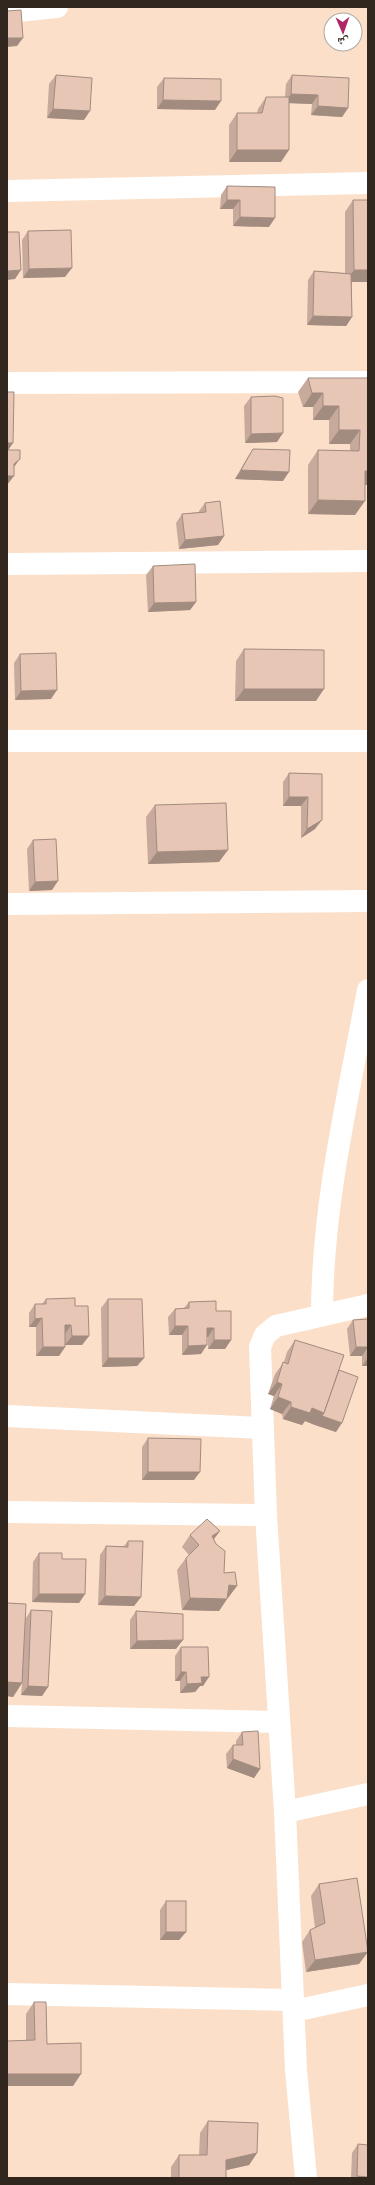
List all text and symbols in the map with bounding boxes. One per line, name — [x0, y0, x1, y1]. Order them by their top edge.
north arrow — [323, 12, 363, 52]
text: ش — [337, 34, 349, 50]

